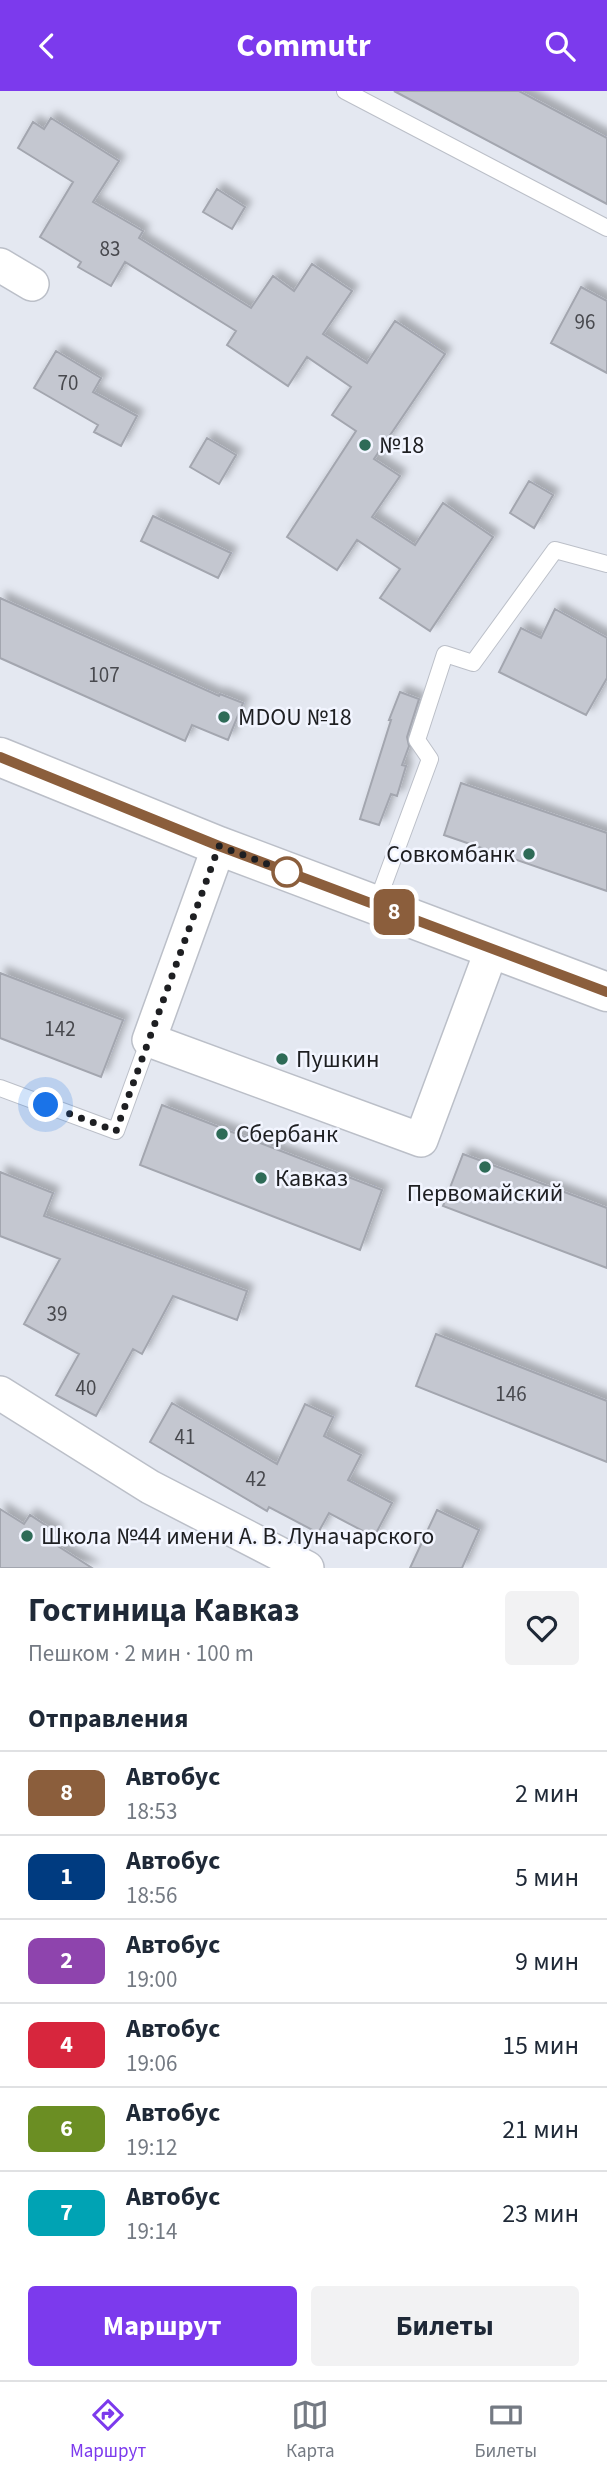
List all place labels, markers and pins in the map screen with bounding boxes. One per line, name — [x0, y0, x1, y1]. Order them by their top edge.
place label: №18 — [379, 428, 424, 463]
marker: №18 — [357, 437, 373, 453]
place label: MDOU №18 — [238, 700, 352, 735]
marker: MDOU №18 — [216, 709, 232, 725]
place label: Совкомбанк — [386, 837, 515, 872]
marker: Совкомбанк — [521, 846, 537, 862]
unlabelled marker — [272, 857, 302, 887]
place label: Пушкин — [296, 1042, 380, 1077]
marker: Пушкин — [274, 1051, 290, 1067]
place label: Сбербанк — [236, 1117, 338, 1152]
marker: Сбербанк — [214, 1126, 230, 1142]
marker: Первомайский — [477, 1159, 493, 1175]
place label: Кавказ — [275, 1161, 348, 1196]
marker: Кавказ — [253, 1170, 269, 1186]
place label: Первомайский — [407, 1176, 563, 1211]
place label: Школа №44 имени А. В. Луначарского — [41, 1519, 434, 1554]
marker: Школа №44 имени А. В. Луначарского — [19, 1528, 35, 1544]

